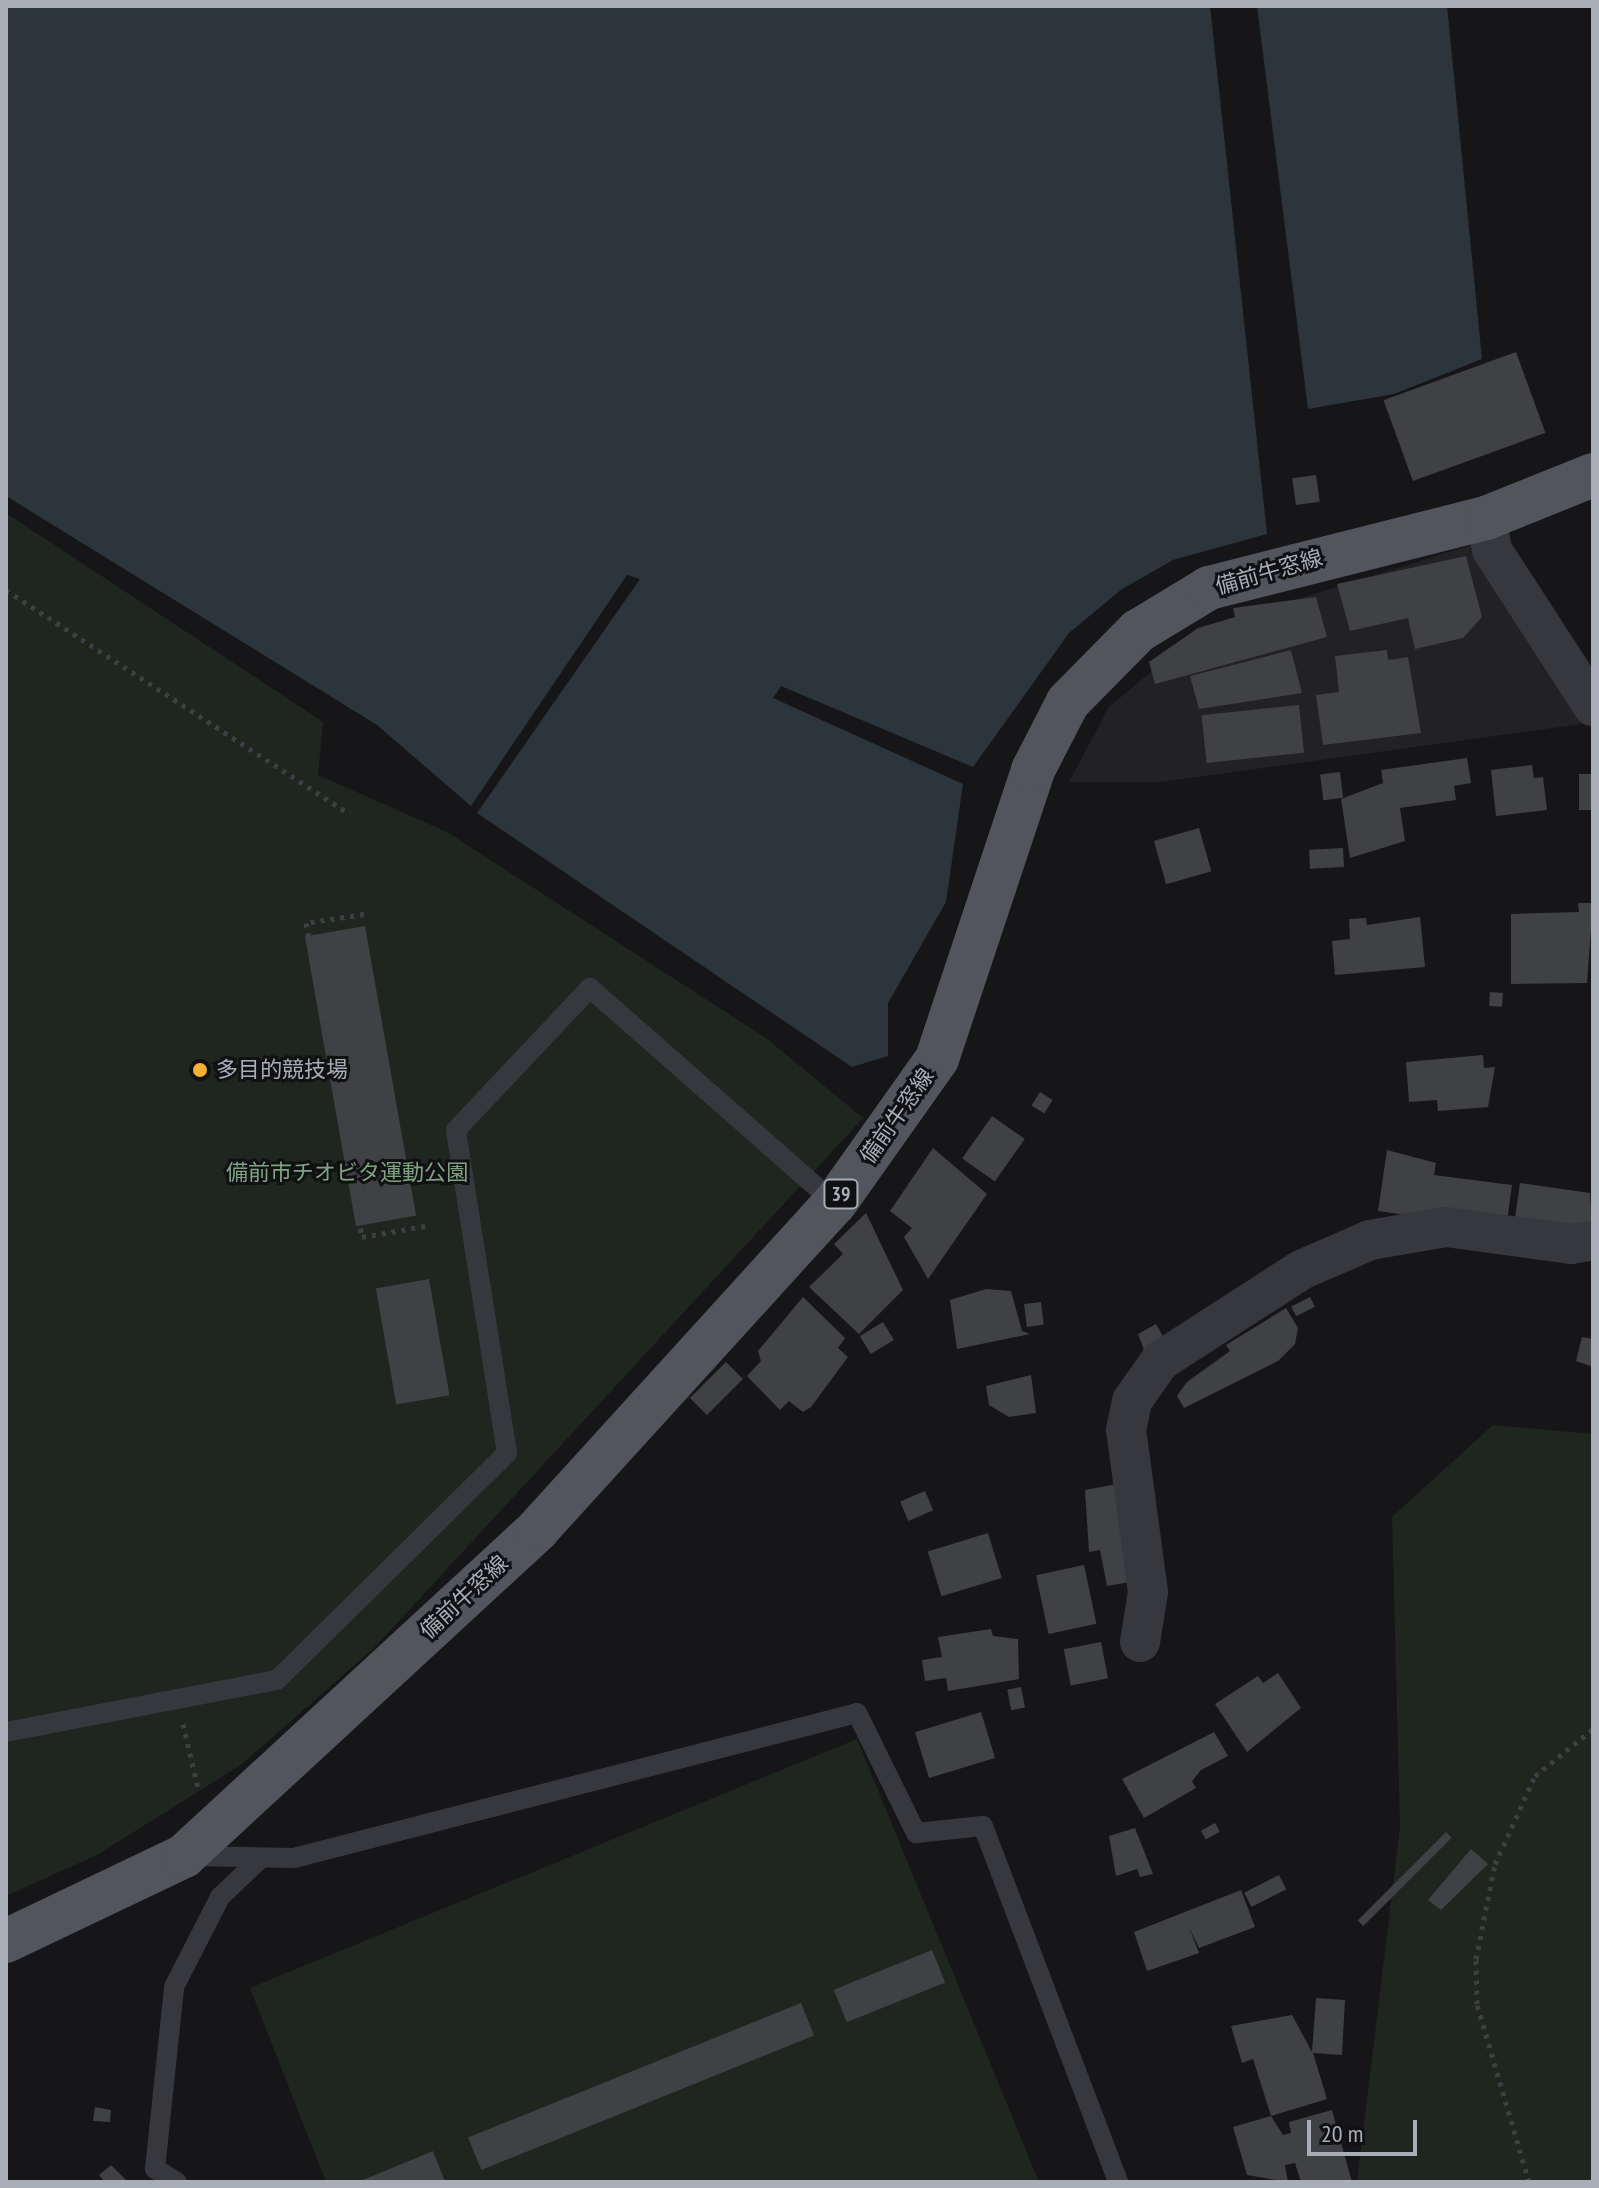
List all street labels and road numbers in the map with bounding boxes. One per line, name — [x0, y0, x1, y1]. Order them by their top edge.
street label: 備前牛窓線 — [1212, 544, 1326, 600]
street label: 備前牛窓線 — [855, 1063, 939, 1169]
road number: 39 — [823, 1178, 859, 1210]
street label: 備前牛窓線 — [415, 1550, 513, 1644]

